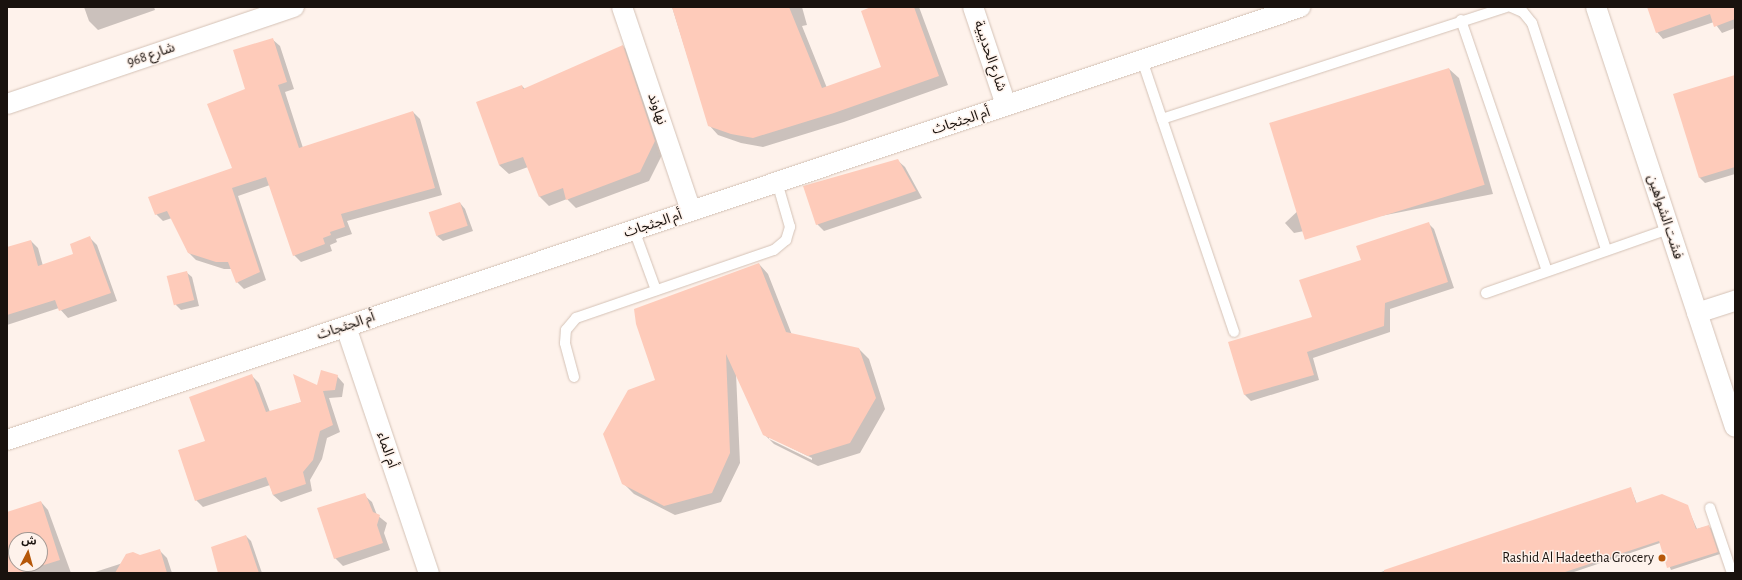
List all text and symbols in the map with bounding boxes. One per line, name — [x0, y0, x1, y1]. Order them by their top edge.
street label: شارع الحديبية — [970, 18, 1010, 94]
street label: شارع 968 — [125, 39, 177, 71]
street label: نهاوند — [644, 91, 670, 127]
street label: أم الجثجاث — [930, 104, 992, 138]
street label: فشت الشواهين — [1643, 173, 1687, 261]
street label: أم الجثجاث — [622, 207, 684, 241]
street label: أم الجثجاث — [315, 308, 377, 344]
street label: أم الماء — [373, 430, 401, 470]
north arrow — [8, 532, 48, 572]
text: ش — [21, 534, 37, 547]
place label: Rashid Al Hadeetha Grocery — [1502, 550, 1654, 566]
marker: Rashid Al Hadeetha Grocery — [1657, 553, 1667, 563]

